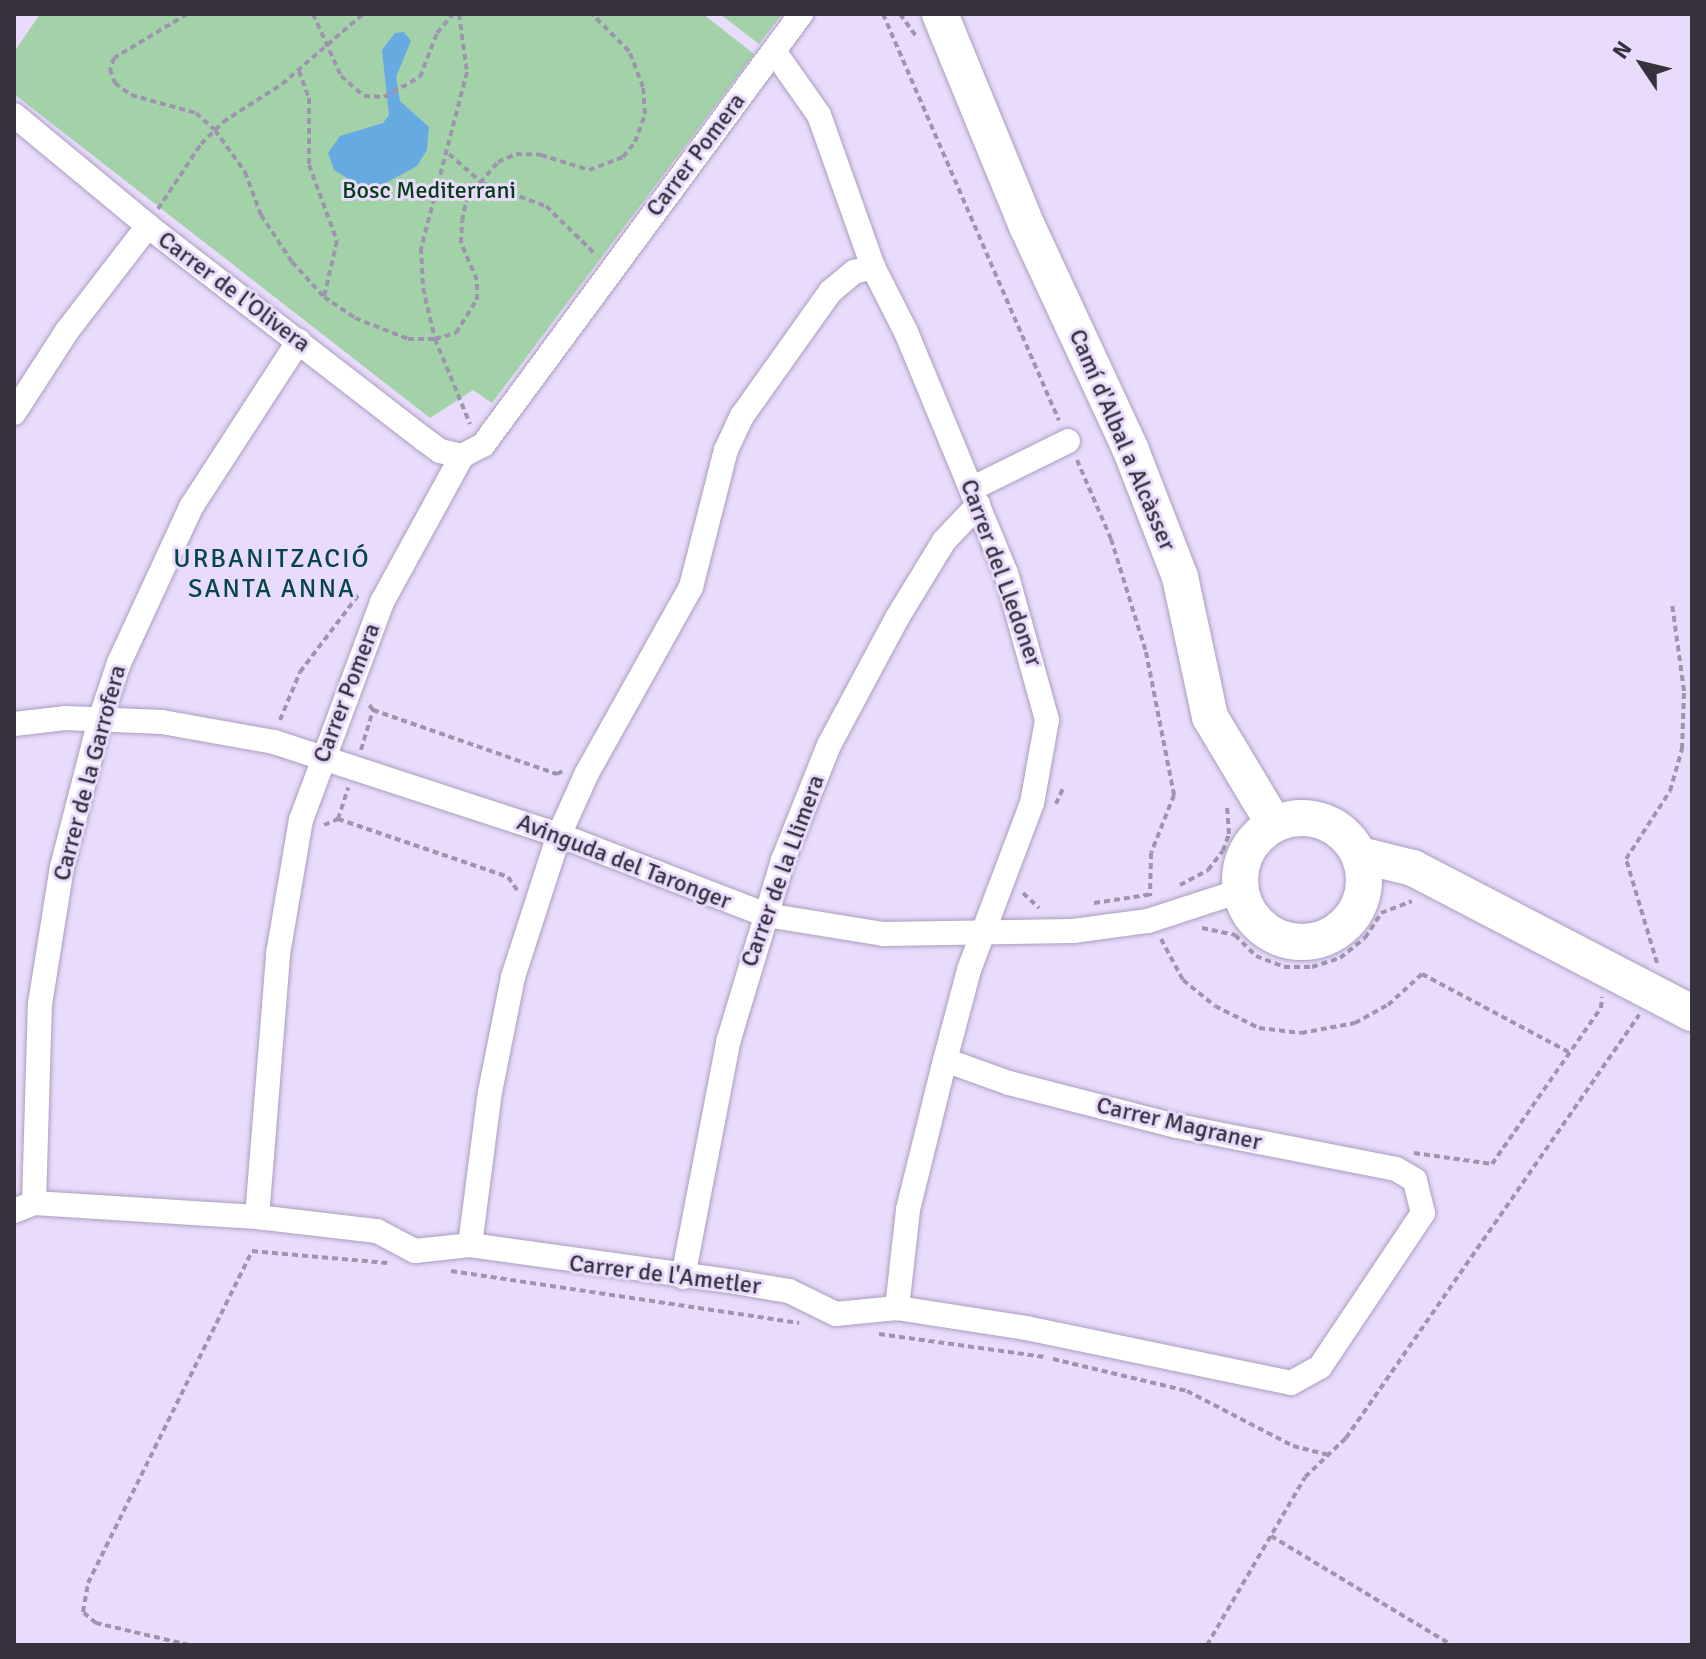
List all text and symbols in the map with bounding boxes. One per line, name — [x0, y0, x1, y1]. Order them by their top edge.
north arrow — [1602, 24, 1682, 104]
text: N — [1606, 36, 1637, 64]
street label: Carrer Pomera — [640, 88, 752, 222]
park label: Bosc Mediterrani — [342, 177, 516, 205]
street label: Carrer de l'Olivera — [152, 225, 316, 359]
street label: Camí d'Albal a Alcàsser — [1062, 325, 1182, 555]
street label: Carrer del Lledoner — [954, 475, 1048, 671]
district label: URBANITZACIÓ SANTA ANNA — [173, 544, 371, 606]
street label: Carrer Pomera — [307, 619, 387, 767]
street label: Carrer de la Garrofera — [47, 662, 133, 884]
street label: Carrer de la Llimera — [735, 771, 831, 971]
street label: Avinguda del Taronger — [513, 808, 735, 916]
street label: Carrer Magraner — [1094, 1091, 1264, 1157]
street label: Carrer de l'Ametler — [567, 1249, 763, 1301]

